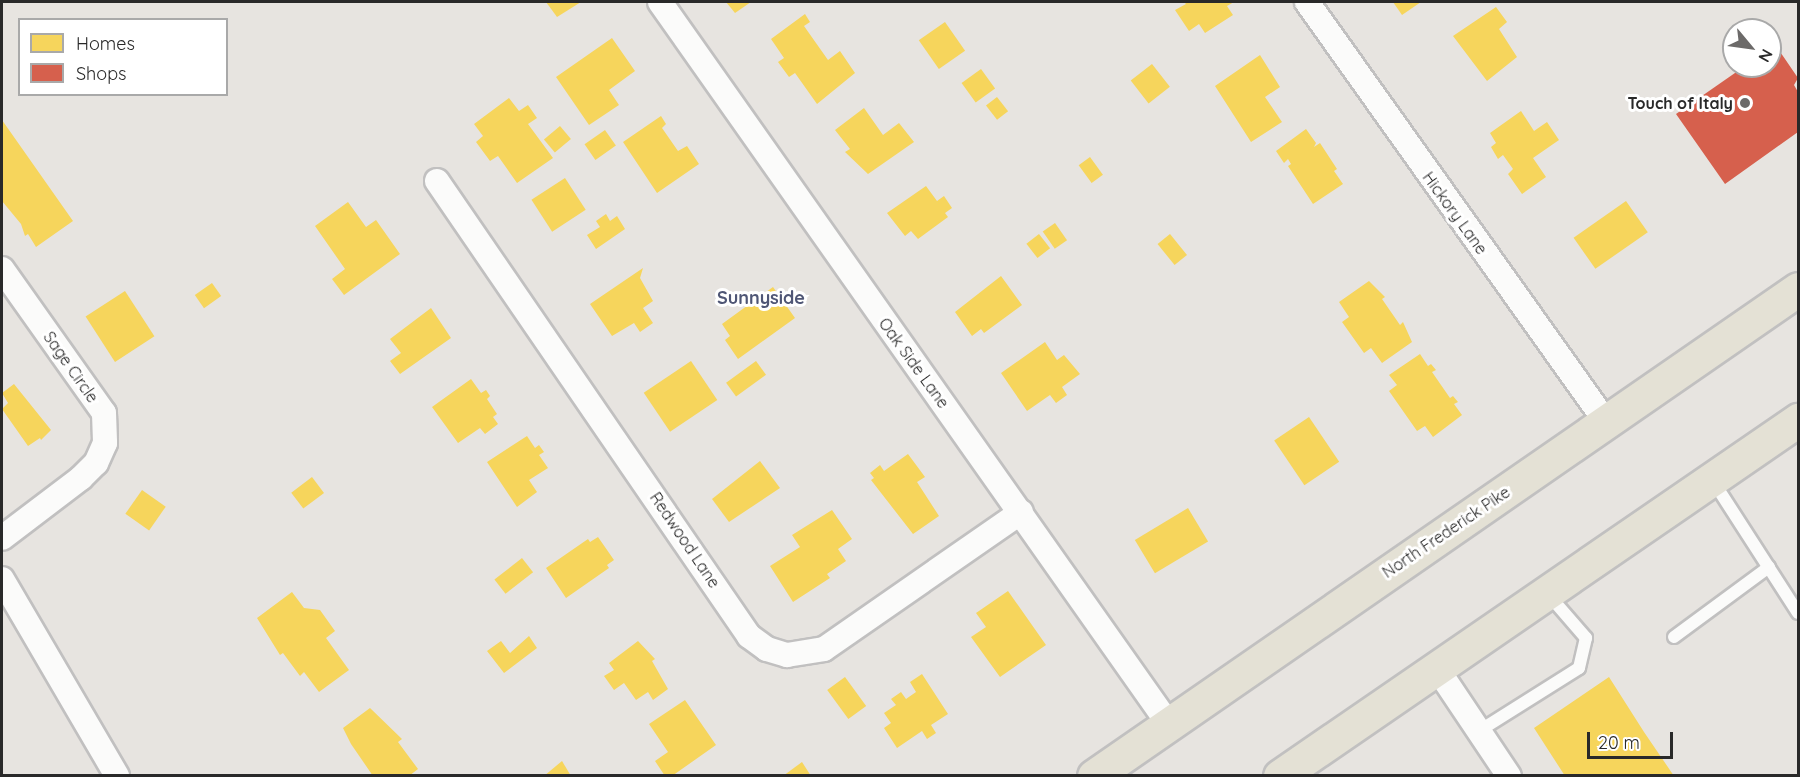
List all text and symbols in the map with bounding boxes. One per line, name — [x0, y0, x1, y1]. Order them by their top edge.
legend — [18, 18, 228, 96]
north arrow — [1722, 18, 1782, 78]
text: Homes — [76, 32, 135, 55]
text: N — [1754, 46, 1778, 66]
text: Shops — [76, 62, 127, 85]
place label: Touch of Italy — [1627, 93, 1733, 113]
marker: Touch of Italy — [1738, 96, 1752, 110]
street label: Hickory Lane — [1419, 168, 1491, 258]
district label: Sunnyside — [717, 287, 805, 309]
street label: Oak Side Lane — [875, 314, 953, 412]
street label: Sage Circle — [40, 328, 102, 406]
street label: North Frederick Pike — [1379, 482, 1513, 582]
street label: Redwood Lane — [646, 488, 724, 592]
scale bar — [1590, 720, 1676, 758]
text: 20 m — [1598, 731, 1640, 754]

